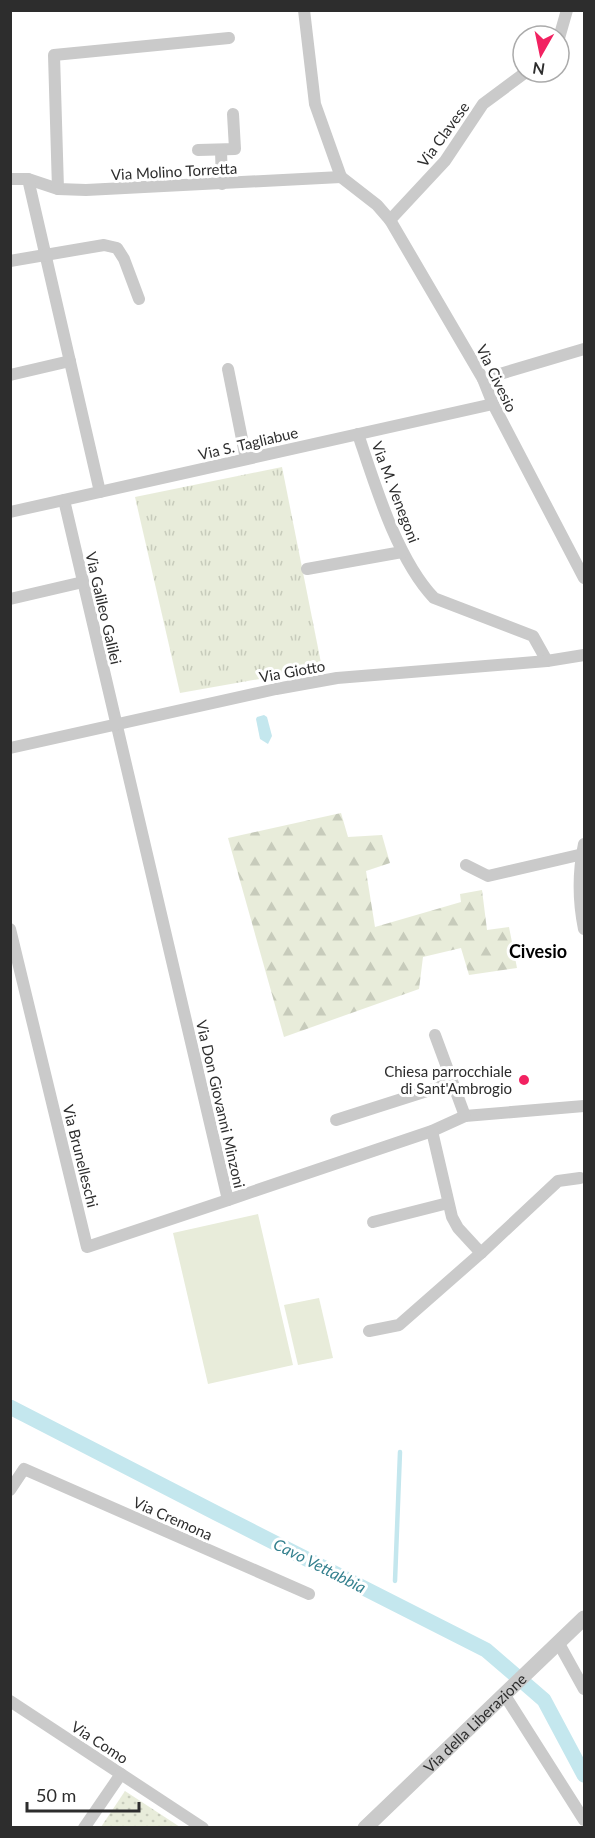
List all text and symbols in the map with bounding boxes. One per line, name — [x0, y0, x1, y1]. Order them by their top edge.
north arrow — [511, 24, 571, 84]
text: N — [531, 59, 546, 80]
street label: Via Clavese — [413, 98, 473, 170]
street label: Via Molino Torretta — [110, 159, 238, 183]
street label: Via Civesio — [473, 341, 521, 415]
street label: Via S. Tagliabue — [196, 423, 300, 463]
street label: Via M. Venegoni — [368, 439, 424, 545]
street label: Via Galileo Galilei — [82, 550, 126, 666]
street label: Via Giotto — [258, 656, 326, 686]
district label: Civesio — [509, 940, 567, 962]
street label: Via Don Giovanni Minzoni — [193, 1018, 249, 1190]
place label: Chiesa parrocchiale di Sant'Ambrogio — [384, 1062, 512, 1097]
marker: Chiesa parrocchiale di Sant'Ambrogio — [517, 1073, 531, 1087]
street label: Via Brunelleschi — [60, 1103, 102, 1209]
street label: Via Cremona — [131, 1493, 215, 1543]
water label: Cavo Vettabbia — [271, 1534, 369, 1596]
street label: Via della Liberazione — [420, 1669, 530, 1776]
street label: Via Como — [68, 1717, 132, 1767]
scale bar — [27, 1775, 140, 1813]
text: 50 m — [36, 1784, 76, 1806]

